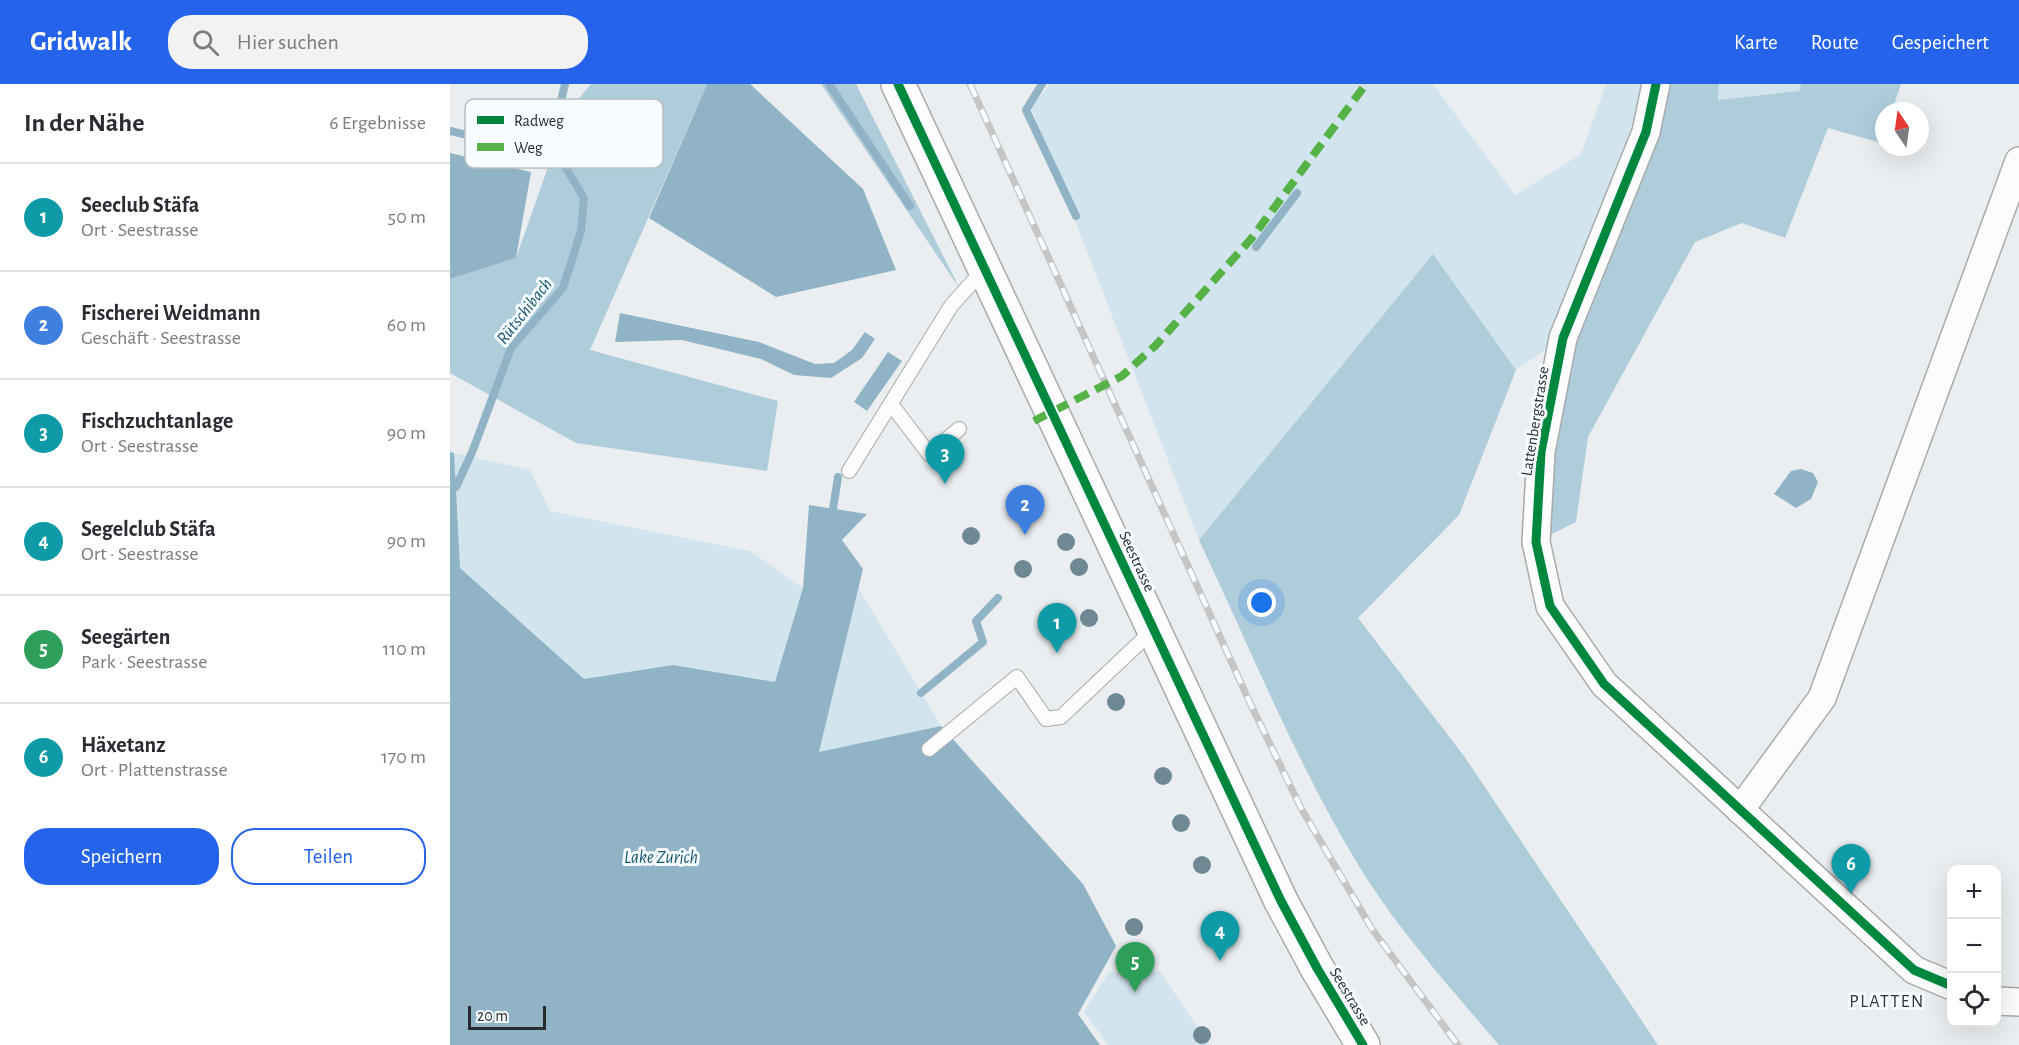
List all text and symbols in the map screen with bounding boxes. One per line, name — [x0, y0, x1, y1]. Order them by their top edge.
search box — [168, 15, 588, 69]
icon: search — [189, 26, 222, 59]
text: Gridwalk — [30, 28, 132, 56]
text: Hier suchen — [237, 31, 339, 53]
text: Karte — [1734, 32, 1778, 53]
text: Route — [1811, 32, 1859, 53]
text: Gespeichert — [1892, 32, 1989, 53]
legend — [465, 99, 663, 168]
north arrow — [1875, 102, 1929, 156]
text: In der Nähe — [24, 110, 144, 136]
text: 6 Ergebnisse — [329, 113, 426, 133]
text: Radweg — [514, 113, 564, 129]
text: Weg — [514, 140, 543, 156]
text: Seeclub Stäfa — [81, 194, 199, 216]
text: 1 — [40, 207, 47, 227]
text: 50 m — [388, 207, 426, 227]
text: Ort · Seestrasse — [81, 220, 199, 240]
water label: Rütschibach — [494, 275, 556, 348]
text: Fischerei Weidmann — [81, 302, 261, 324]
text: 2 — [39, 315, 48, 335]
text: 60 m — [387, 315, 426, 335]
text: Geschäft · Seestrasse — [81, 328, 241, 348]
street label: Lattenbergstrasse — [1518, 365, 1552, 477]
text: Fischzuchtanlage — [81, 410, 233, 432]
text: 3 — [39, 423, 48, 443]
text: 90 m — [387, 423, 426, 443]
pin: 3 — [926, 434, 964, 484]
text: Ort · Seestrasse — [81, 436, 199, 456]
pin: 2 — [1006, 486, 1044, 535]
text: Segelclub Stäfa — [81, 518, 216, 540]
street label: Seestrasse — [1116, 529, 1158, 594]
text: 4 — [38, 531, 49, 551]
text: 90 m — [387, 531, 426, 551]
text: Ort · Seestrasse — [81, 544, 199, 564]
your location — [1247, 588, 1276, 617]
pin: 1 — [1038, 604, 1076, 653]
text: Seegärten — [81, 626, 170, 648]
text: 5 — [39, 639, 48, 659]
text: 110 m — [382, 639, 426, 659]
text: Park · Seestrasse — [81, 652, 207, 672]
text: Häxetanz — [81, 734, 166, 756]
text: 6 — [39, 747, 48, 767]
text: 170 m — [381, 747, 426, 767]
text: Ort · Plattenstrasse — [81, 760, 228, 780]
button: Speichern — [24, 828, 219, 885]
button: Teilen — [231, 828, 426, 885]
pin: 6 — [1832, 844, 1870, 894]
water label: Lake Zurich — [624, 849, 698, 867]
map controls — [1947, 865, 2001, 1027]
button: + — [1947, 865, 2001, 919]
pin: 4 — [1200, 912, 1240, 961]
button: − — [1947, 919, 2001, 973]
pin: 5 — [1116, 942, 1154, 992]
street label: Seestrasse — [1327, 965, 1374, 1028]
button: locate — [1947, 973, 2001, 1027]
district label: PLATTEN — [1849, 993, 1925, 1011]
scale bar — [468, 1003, 546, 1030]
text: 20 m — [477, 1008, 508, 1024]

